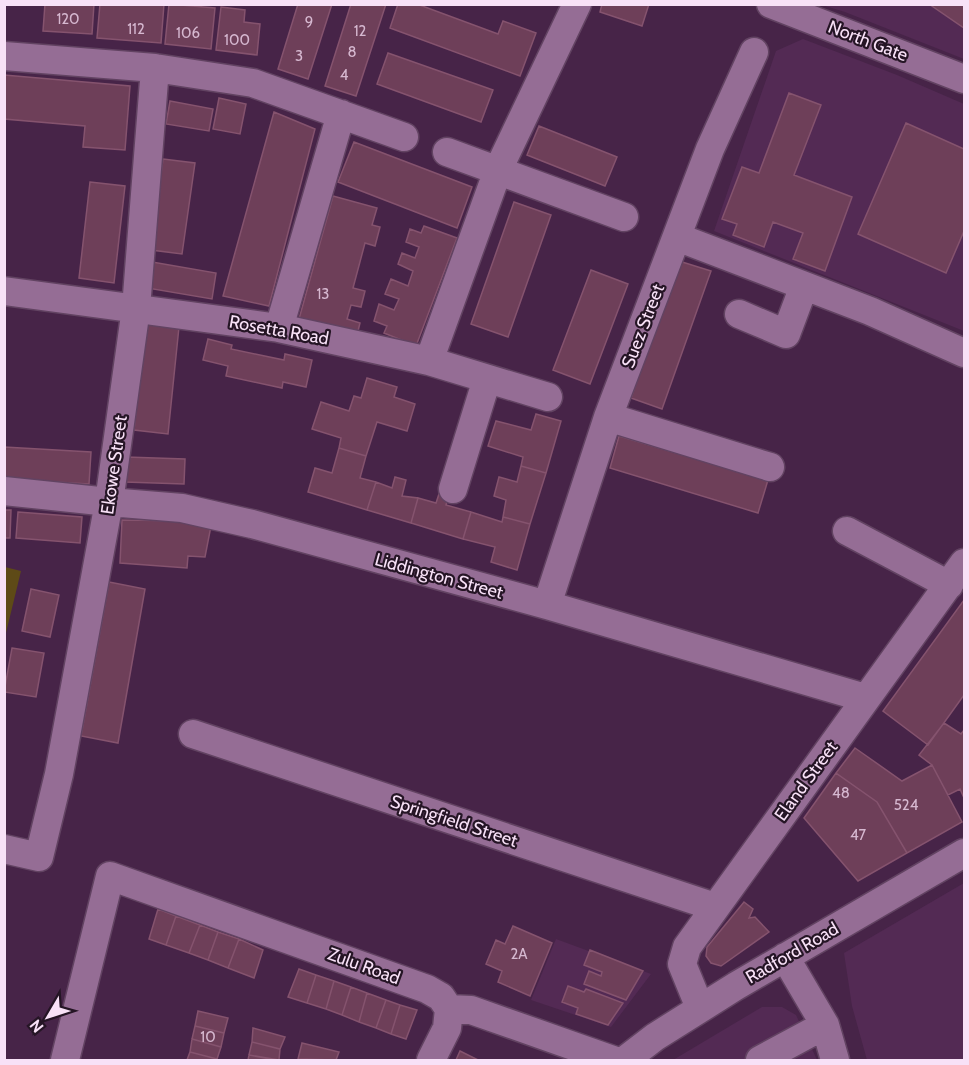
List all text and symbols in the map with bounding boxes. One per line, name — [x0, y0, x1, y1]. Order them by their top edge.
house number: 120 — [56, 10, 80, 28]
house number: 9 — [305, 13, 313, 31]
street label: North Gate — [825, 16, 911, 66]
house number: 112 — [127, 20, 145, 38]
house number: 12 — [354, 22, 367, 40]
house number: 106 — [176, 24, 200, 42]
house number: 100 — [224, 31, 250, 49]
house number: 8 — [347, 43, 357, 61]
house number: 3 — [295, 47, 303, 65]
house number: 4 — [340, 66, 349, 84]
street label: Suez Street — [617, 281, 669, 371]
house number: 13 — [316, 285, 330, 303]
street label: Rosetta Road — [227, 310, 331, 350]
street label: Ekowe Street — [96, 414, 132, 516]
street label: Liddington Street — [372, 548, 506, 604]
street label: Eland Street — [770, 737, 842, 825]
house number: 48 — [832, 784, 850, 802]
street label: Springfield Street — [388, 790, 520, 852]
house number: 524 — [894, 796, 919, 814]
house number: 47 — [850, 826, 867, 844]
street label: Radford Road — [742, 918, 842, 988]
street label: Zulu Road — [325, 943, 403, 989]
house number: 2A — [510, 945, 528, 963]
north arrow — [18, 987, 78, 1047]
text: N — [26, 1016, 48, 1036]
house number: 10 — [200, 1028, 216, 1046]

